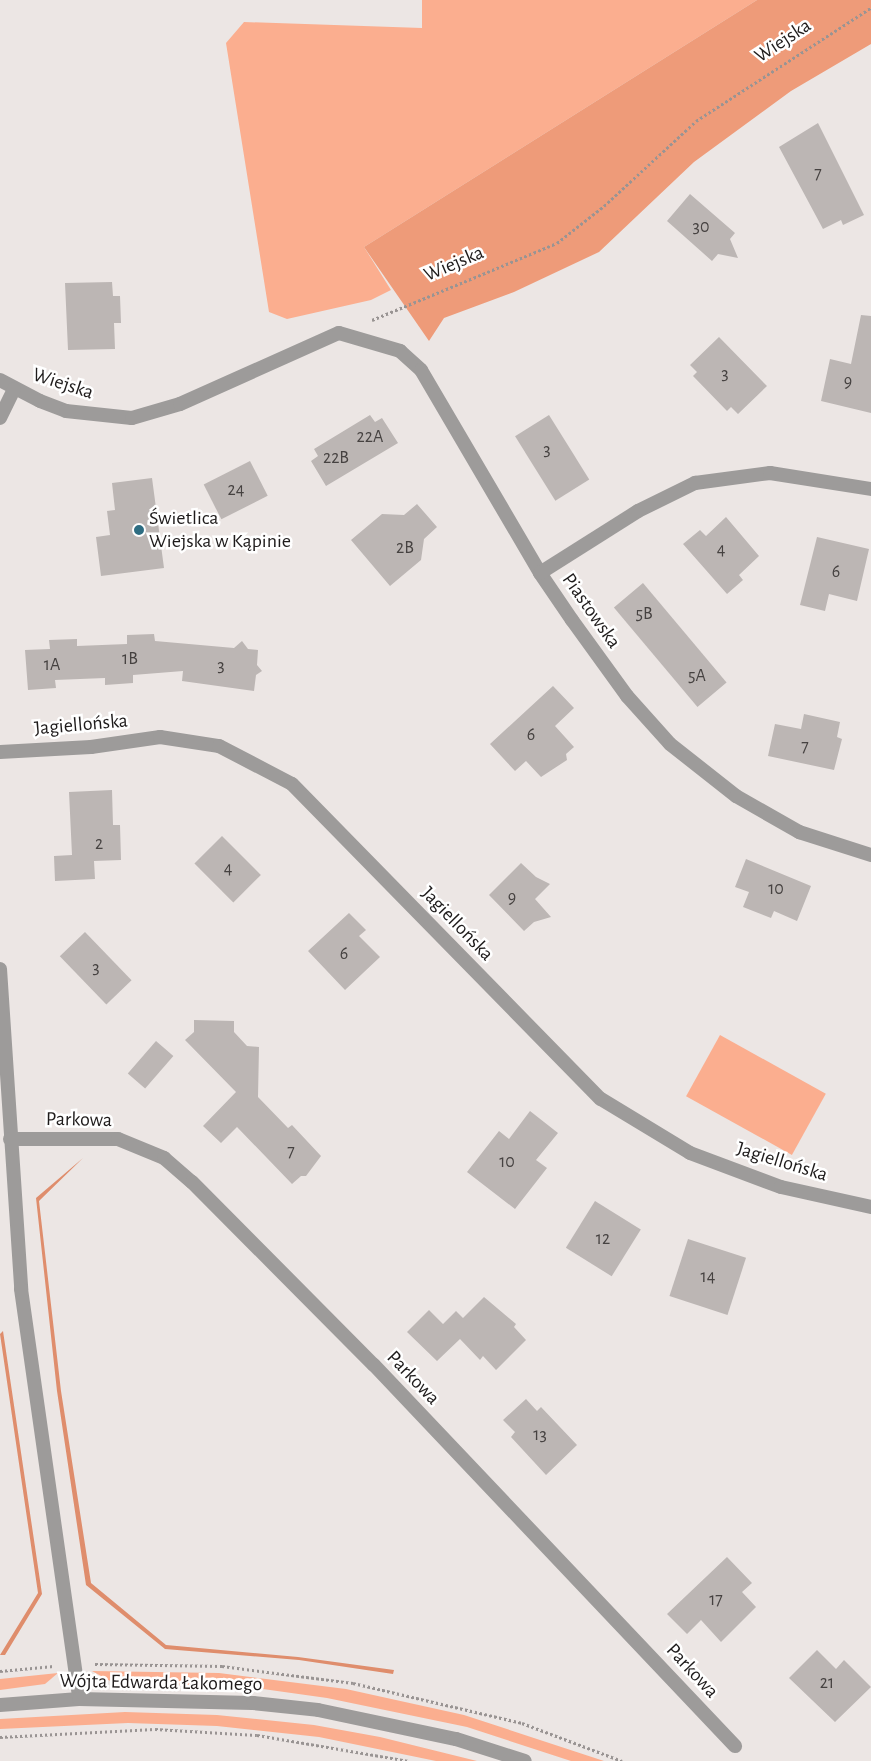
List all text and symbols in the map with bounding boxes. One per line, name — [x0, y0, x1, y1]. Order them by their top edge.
street label: Wiejska — [750, 14, 816, 68]
house number: 7 — [814, 163, 822, 185]
house number: 30 — [693, 216, 709, 238]
street label: Wiejska — [421, 241, 487, 287]
street label: Wiejska — [30, 363, 96, 405]
house number: 3 — [721, 363, 729, 385]
house number: 9 — [844, 371, 852, 393]
house number: 22A — [357, 426, 383, 448]
house number: 3 — [543, 439, 551, 461]
house number: 22B — [323, 447, 349, 469]
house number: 24 — [228, 479, 244, 501]
place label: Świetlica Wiejska w Kąpinie — [149, 506, 291, 553]
marker: Świetlica Wiejska w Kąpinie — [133, 524, 145, 536]
house number: 2B — [396, 537, 414, 559]
house number: 4 — [717, 539, 725, 561]
house number: 6 — [832, 561, 840, 583]
street label: Piastowska — [556, 569, 626, 653]
house number: 5B — [635, 603, 653, 625]
house number: 1B — [122, 648, 138, 670]
house number: 1A — [44, 654, 60, 676]
house number: 3 — [217, 655, 225, 677]
house number: 5A — [688, 665, 706, 687]
street label: Jagiellońska — [33, 709, 129, 741]
house number: 6 — [527, 724, 535, 746]
house number: 7 — [801, 736, 809, 758]
house number: 2 — [95, 833, 103, 855]
house number: 4 — [224, 858, 232, 880]
house number: 10 — [768, 878, 784, 900]
street label: Jagiellońska — [416, 882, 498, 966]
house number: 9 — [508, 887, 516, 909]
house number: 6 — [340, 943, 348, 965]
house number: 3 — [92, 957, 100, 979]
street label: Parkowa — [46, 1107, 112, 1133]
street label: Jagiellońska — [734, 1137, 830, 1187]
house number: 7 — [287, 1141, 295, 1163]
house number: 10 — [499, 1151, 515, 1173]
house number: 12 — [596, 1228, 610, 1250]
house number: 14 — [701, 1266, 715, 1288]
street label: Parkowa — [381, 1346, 445, 1410]
house number: 13 — [533, 1424, 547, 1446]
house number: 17 — [709, 1589, 723, 1611]
street label: Parkowa — [661, 1639, 723, 1703]
street label: Wójta Edwarda Łakomego — [59, 1669, 263, 1697]
house number: 21 — [820, 1672, 834, 1694]

